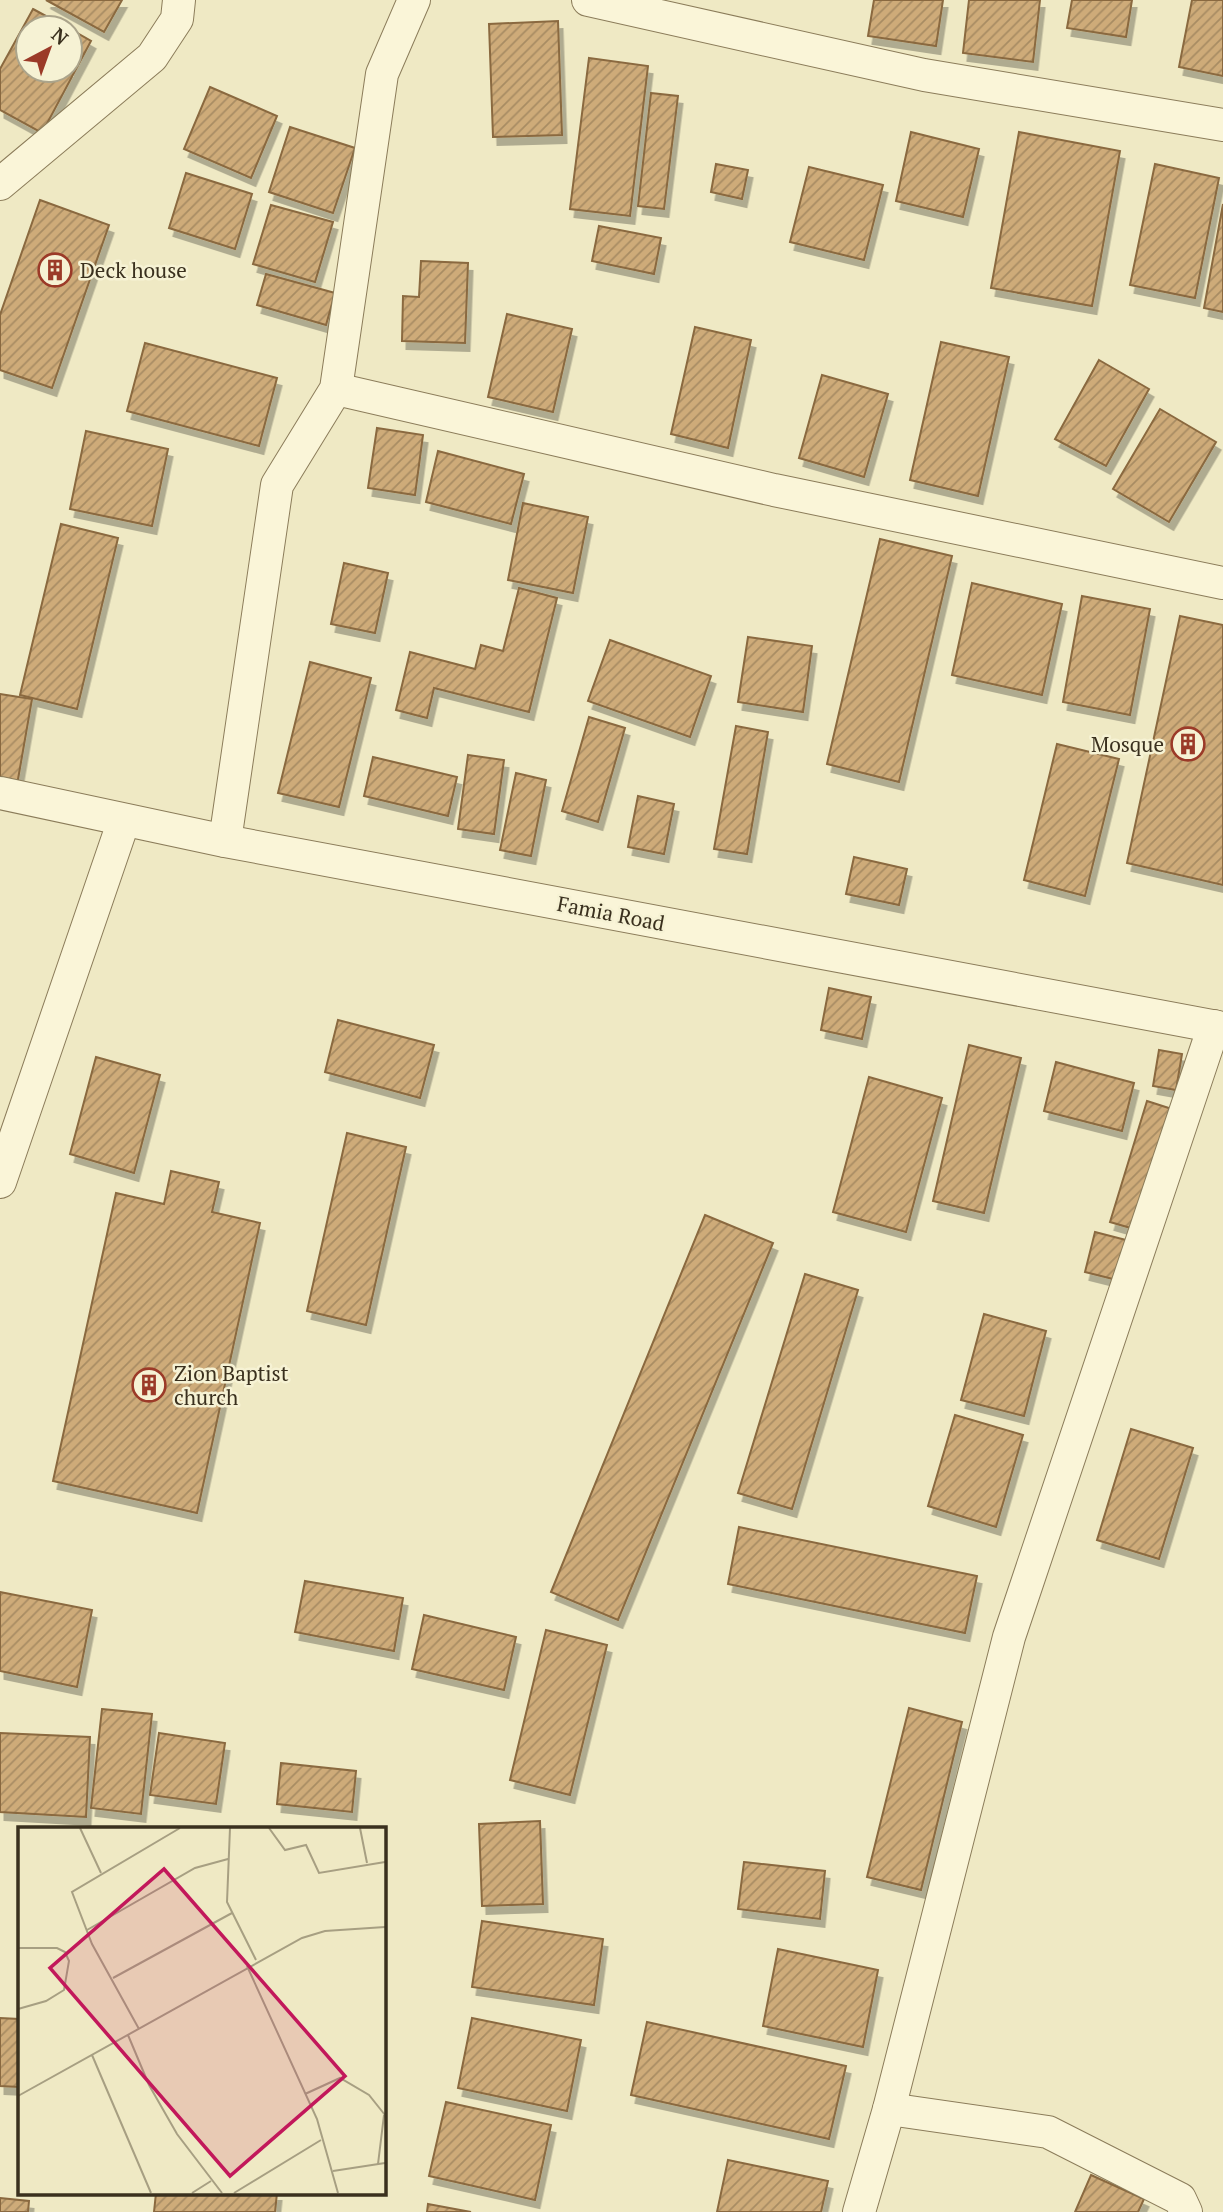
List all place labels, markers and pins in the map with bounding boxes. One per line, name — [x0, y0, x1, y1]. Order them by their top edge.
building icon: Deck house — [36, 251, 74, 289]
place label: Deck house — [80, 256, 187, 284]
building icon: Mosque — [1169, 725, 1207, 763]
place label: Mosque — [1091, 730, 1164, 758]
place label: Zion Baptist church — [174, 1359, 289, 1411]
building icon: Zion Baptist church — [130, 1366, 168, 1404]

